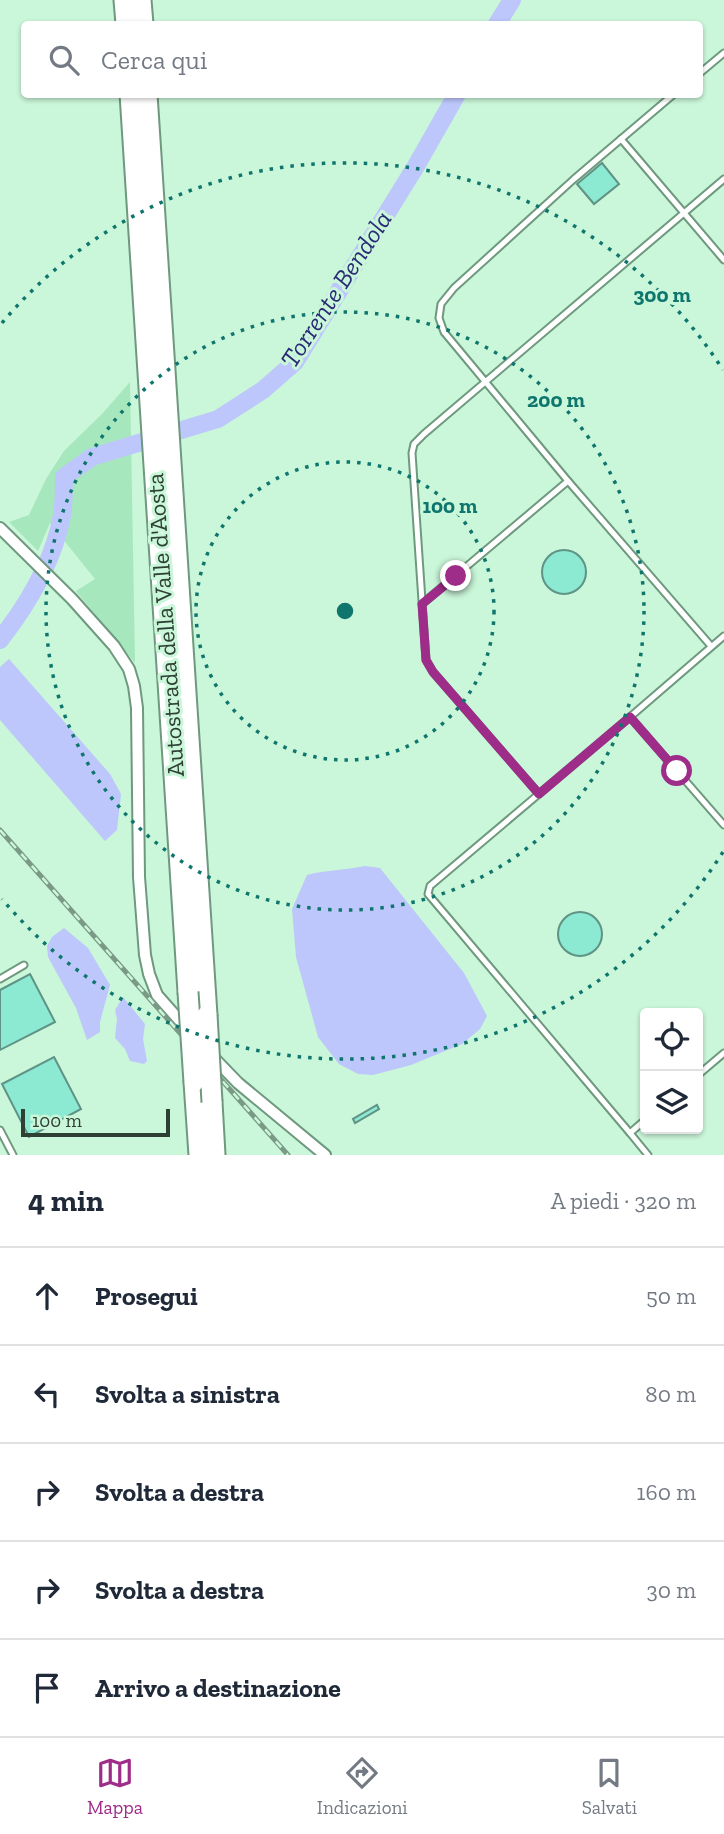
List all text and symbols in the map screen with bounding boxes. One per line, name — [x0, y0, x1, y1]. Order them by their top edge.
search box — [21, 21, 703, 98]
icon: search — [45, 41, 83, 79]
text: Cerca qui — [101, 44, 207, 76]
water label: Torrente Bendola — [273, 205, 399, 373]
text: 300 m — [633, 282, 691, 307]
text: 200 m — [527, 387, 585, 412]
street label: Autostrada della Valle d'Aosta — [140, 472, 190, 778]
text: 100 m — [423, 493, 478, 518]
route end — [440, 560, 471, 591]
centre of rings — [333, 599, 357, 623]
route start — [661, 755, 692, 786]
map controls — [640, 1008, 703, 1134]
button: locate — [640, 1008, 703, 1071]
button: layers — [640, 1071, 703, 1134]
scale bar — [21, 1106, 170, 1138]
text: 100 m — [32, 1109, 82, 1132]
text: 4 min — [28, 1183, 104, 1219]
text: A piedi · 320 m — [551, 1187, 696, 1215]
icon: ahead — [28, 1277, 66, 1315]
text: Prosegui — [95, 1280, 198, 1312]
text: 50 m — [646, 1282, 696, 1310]
icon: left — [28, 1375, 66, 1413]
text: Svolta a sinistra — [95, 1378, 280, 1410]
text: 80 m — [645, 1380, 696, 1408]
icon: right — [28, 1473, 66, 1511]
text: Svolta a destra — [95, 1476, 264, 1508]
text: 160 m — [637, 1478, 696, 1506]
icon: right — [28, 1571, 66, 1609]
text: Svolta a destra — [95, 1574, 264, 1606]
text: 30 m — [646, 1576, 696, 1604]
icon: arrive — [28, 1669, 66, 1707]
text: Arrivo a destinazione — [95, 1672, 341, 1704]
tab: Mappa — [87, 1754, 143, 1819]
tab: Indicazioni — [317, 1754, 408, 1819]
tab: Salvati — [582, 1754, 637, 1819]

